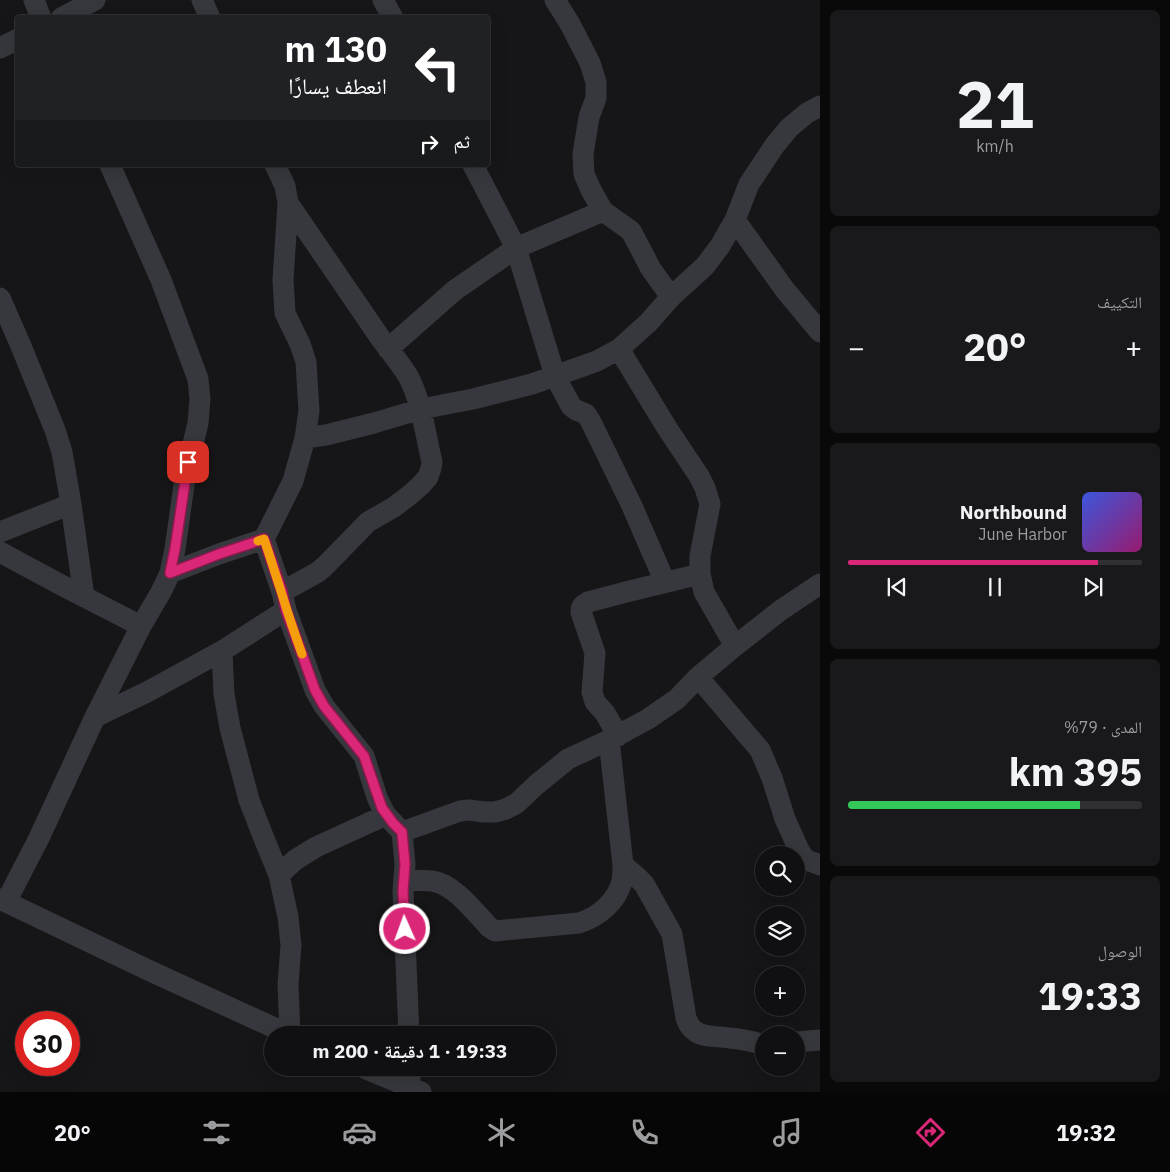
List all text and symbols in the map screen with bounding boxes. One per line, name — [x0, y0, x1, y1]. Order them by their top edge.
text: 130 m — [284, 26, 387, 72]
icon: left — [405, 35, 470, 100]
text: 21 — [956, 61, 1034, 146]
text: انعطف يسارًا — [288, 71, 387, 100]
text: ثم — [453, 129, 470, 153]
icon: right — [415, 130, 443, 158]
text: km/h — [976, 136, 1014, 156]
text: التكييف — [1097, 292, 1142, 312]
text: 20° — [963, 322, 1027, 371]
text: − — [848, 329, 865, 366]
text: + — [1125, 329, 1142, 366]
pin — [167, 441, 209, 483]
icon: arrive — [174, 448, 202, 476]
text: Northbound — [960, 500, 1067, 524]
text: June Harbor — [978, 524, 1067, 544]
icon: previous — [883, 573, 911, 601]
icon: pause — [981, 573, 1009, 601]
icon: next — [1079, 573, 1107, 601]
text: المدى · 79% — [1064, 717, 1142, 737]
text: 395 km — [1009, 747, 1142, 796]
map controls — [755, 846, 805, 1076]
button: search — [755, 846, 805, 896]
position arrow — [378, 902, 430, 954]
button: layers — [755, 906, 805, 956]
text: الوصول — [1098, 941, 1142, 961]
button: + — [755, 966, 805, 1016]
text: 19:33 — [1038, 971, 1142, 1020]
speed limit sign: 30 — [15, 1011, 80, 1076]
button: − — [755, 1026, 805, 1076]
text: 19:33 · 1 دقيقة · 200 m — [313, 1039, 507, 1063]
icon: filters — [199, 1115, 234, 1150]
icon: car — [342, 1115, 377, 1150]
icon: climate — [484, 1115, 519, 1150]
icon: phone — [627, 1115, 662, 1150]
icon: music — [770, 1115, 805, 1150]
icon: directions — [913, 1115, 948, 1150]
text: 20° — [54, 1118, 91, 1147]
text: 19:32 — [1056, 1118, 1116, 1147]

